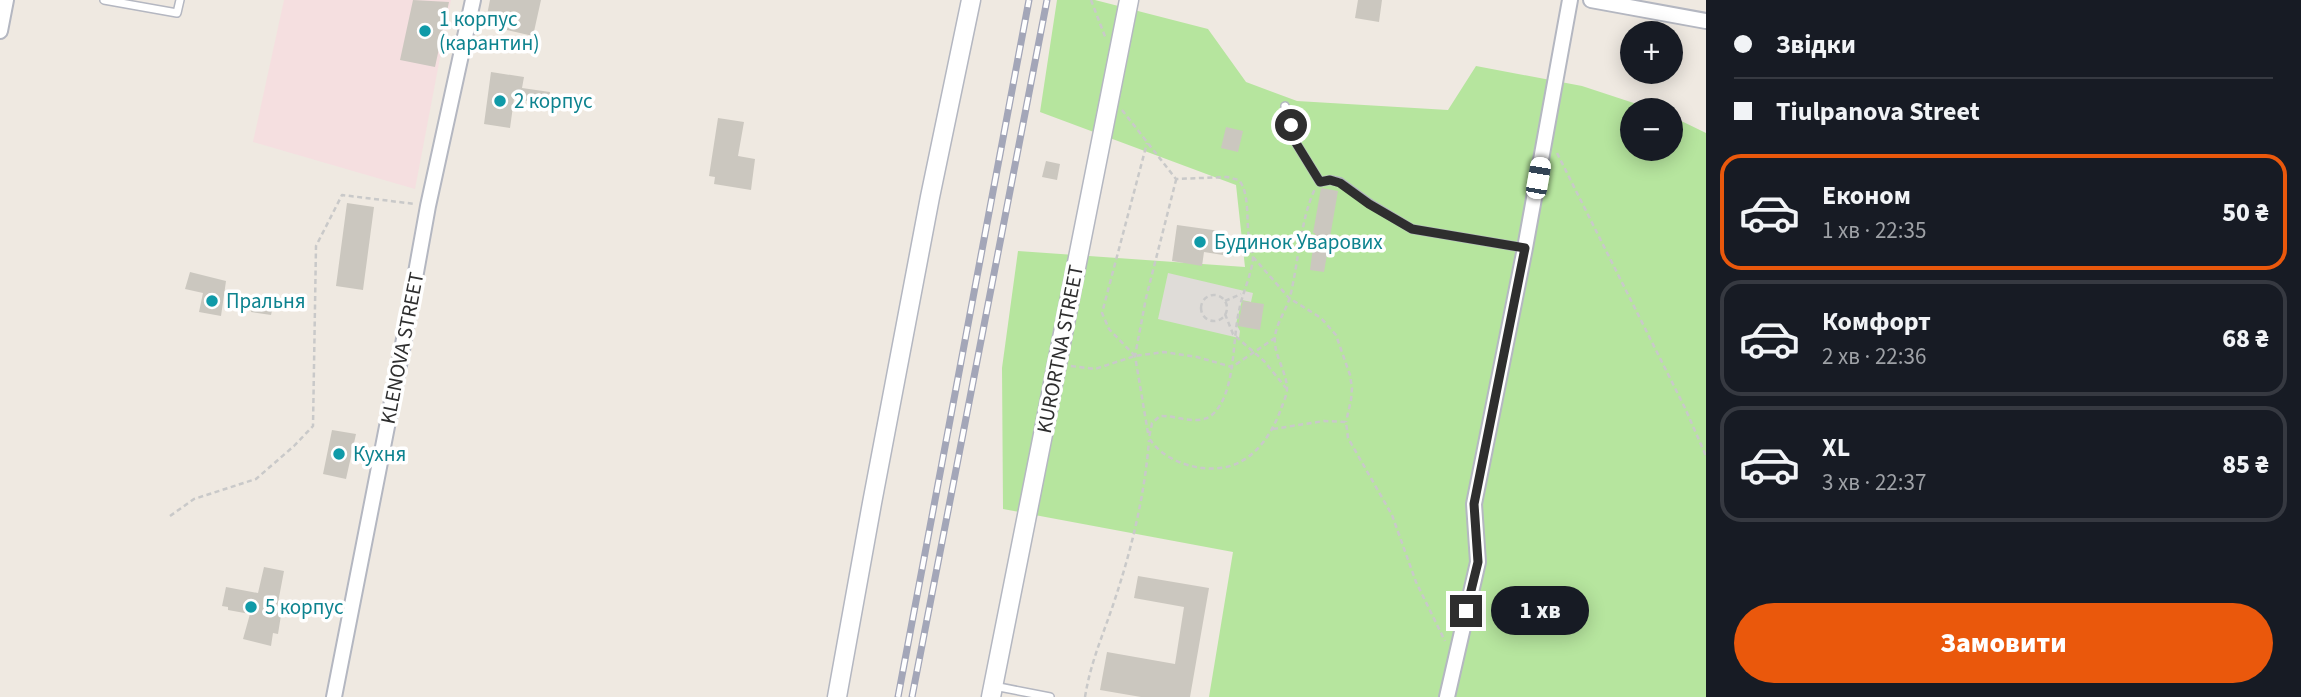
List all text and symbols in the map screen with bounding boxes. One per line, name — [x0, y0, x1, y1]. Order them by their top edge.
place label: 1 корпус (карантин) — [439, 4, 540, 58]
map controls — [1620, 21, 1683, 161]
button: + — [1620, 21, 1683, 84]
marker: 1 корпус (карантин) — [417, 23, 433, 39]
text: Звідки — [1776, 26, 1856, 63]
place label: 2 корпус — [514, 86, 593, 116]
marker: 2 корпус — [492, 93, 508, 109]
text: Tiulpanova Street — [1776, 93, 1980, 130]
button: − — [1620, 98, 1683, 161]
route start — [1275, 109, 1307, 141]
car — [1525, 155, 1552, 201]
text: Економ — [1822, 177, 1911, 214]
icon: car — [1738, 181, 1801, 244]
text: 50 ₴ — [2222, 194, 2269, 231]
text: 1 хв · 22:35 — [1822, 214, 1926, 247]
place label: Будинок Уварових — [1214, 227, 1383, 257]
marker: Будинок Уварових — [1192, 234, 1208, 250]
street label: KURORTNA STREET — [1029, 262, 1091, 436]
street label: KLENOVA STREET — [373, 269, 431, 427]
place label: Пральня — [226, 286, 306, 316]
marker: Пральня — [204, 293, 220, 309]
text: Комфорт — [1822, 303, 1931, 340]
icon: car — [1738, 307, 1801, 370]
text: 68 ₴ — [2222, 320, 2269, 357]
text: 2 хв · 22:36 — [1822, 340, 1926, 373]
text: XL — [1822, 429, 1850, 466]
icon: car — [1738, 433, 1801, 496]
place label: Кухня — [353, 439, 406, 469]
marker: Кухня — [331, 446, 347, 462]
text: 85 ₴ — [2222, 446, 2269, 483]
text: 3 хв · 22:37 — [1822, 466, 1926, 499]
callout: 1 хв — [1490, 586, 1588, 636]
place label: 5 корпус — [265, 592, 344, 622]
text: 1 хв — [1519, 594, 1561, 627]
route end — [1450, 595, 1482, 627]
marker: 5 корпус — [243, 599, 259, 615]
button: Замовити — [1734, 603, 2273, 683]

